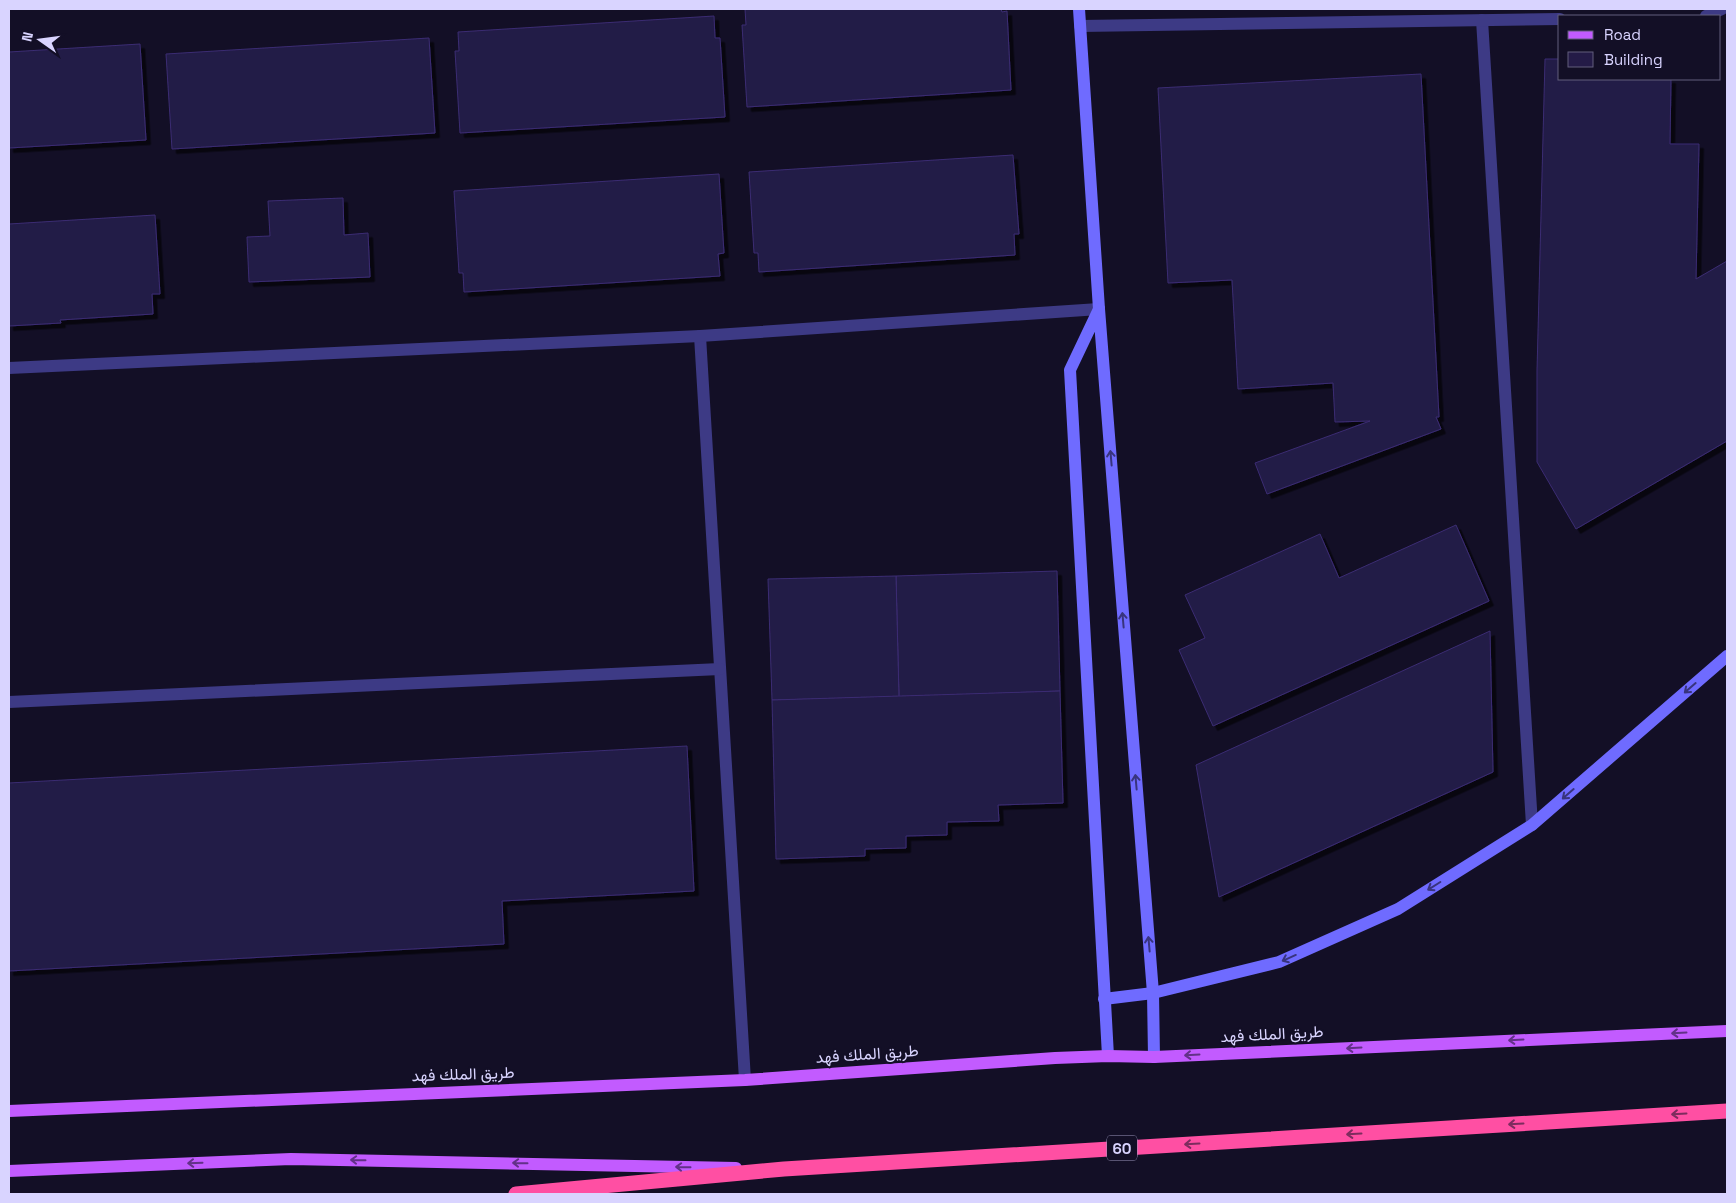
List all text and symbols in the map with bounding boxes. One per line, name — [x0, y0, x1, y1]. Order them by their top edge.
north arrow — [15, 15, 65, 65]
legend — [1558, 15, 1721, 80]
text: Road — [1604, 25, 1641, 44]
text: N — [18, 30, 37, 44]
text: Building — [1604, 50, 1663, 69]
one-way arrow — [1106, 450, 1115, 466]
one-way arrow — [1119, 612, 1128, 628]
one-way arrow — [1684, 682, 1697, 693]
one-way arrow — [1131, 774, 1141, 790]
one-way arrow — [1561, 788, 1574, 800]
one-way arrow — [1428, 881, 1442, 891]
one-way arrow — [1144, 936, 1154, 952]
one-way arrow — [1282, 953, 1297, 963]
street label: طريق الملك فهد — [1220, 1021, 1324, 1047]
one-way arrow — [1671, 1028, 1687, 1038]
one-way arrow — [1508, 1036, 1524, 1045]
street label: طريق الملك فهد — [815, 1040, 919, 1068]
one-way arrow — [1346, 1043, 1362, 1052]
one-way arrow — [1184, 1051, 1200, 1060]
street label: طريق الملك فهد — [411, 1062, 515, 1086]
one-way arrow — [1671, 1110, 1687, 1119]
one-way arrow — [1509, 1120, 1525, 1129]
one-way arrow — [1346, 1129, 1362, 1139]
road number: 60 — [1107, 1136, 1137, 1160]
one-way arrow — [1184, 1139, 1200, 1148]
one-way arrow — [350, 1156, 366, 1165]
one-way arrow — [187, 1158, 204, 1168]
one-way arrow — [512, 1159, 528, 1168]
one-way arrow — [675, 1162, 691, 1171]

